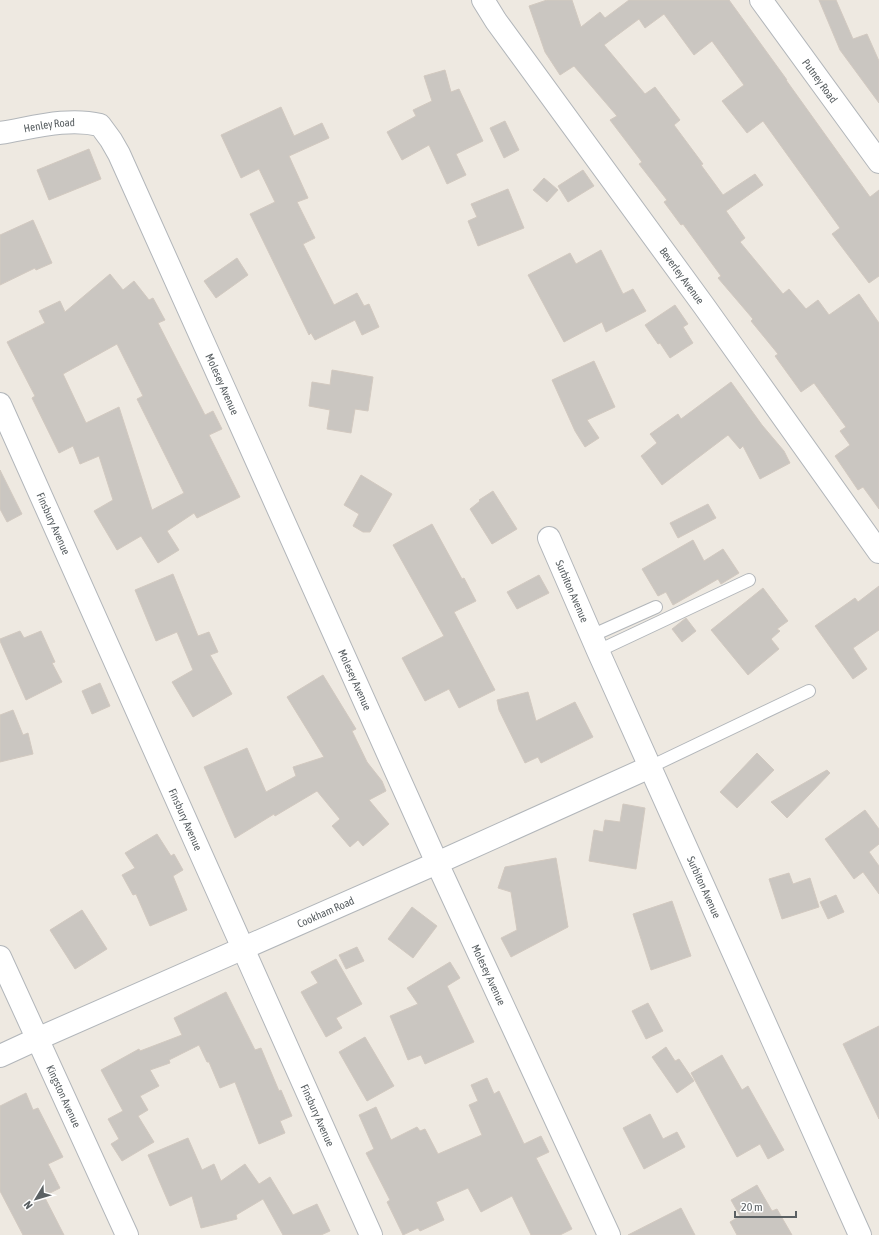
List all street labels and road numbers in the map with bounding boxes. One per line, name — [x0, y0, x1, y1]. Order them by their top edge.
street label: Putney Road — [800, 57, 840, 105]
street label: Henley Road — [23, 116, 75, 135]
street label: Beverley Avenue — [657, 245, 706, 306]
street label: Molesey Avenue — [203, 352, 241, 417]
street label: Finsbury Avenue — [34, 491, 72, 556]
street label: Surbiton Avenue — [553, 558, 591, 624]
street label: Molesey Avenue — [336, 647, 374, 712]
street label: Finsbury Avenue — [166, 787, 205, 852]
street label: Surbiton Avenue — [685, 854, 723, 920]
street label: Cookham Road — [295, 894, 356, 930]
street label: Molesey Avenue — [469, 942, 508, 1007]
street label: Kingston Avenue — [44, 1063, 83, 1129]
street label: Finsbury Avenue — [299, 1082, 337, 1148]

